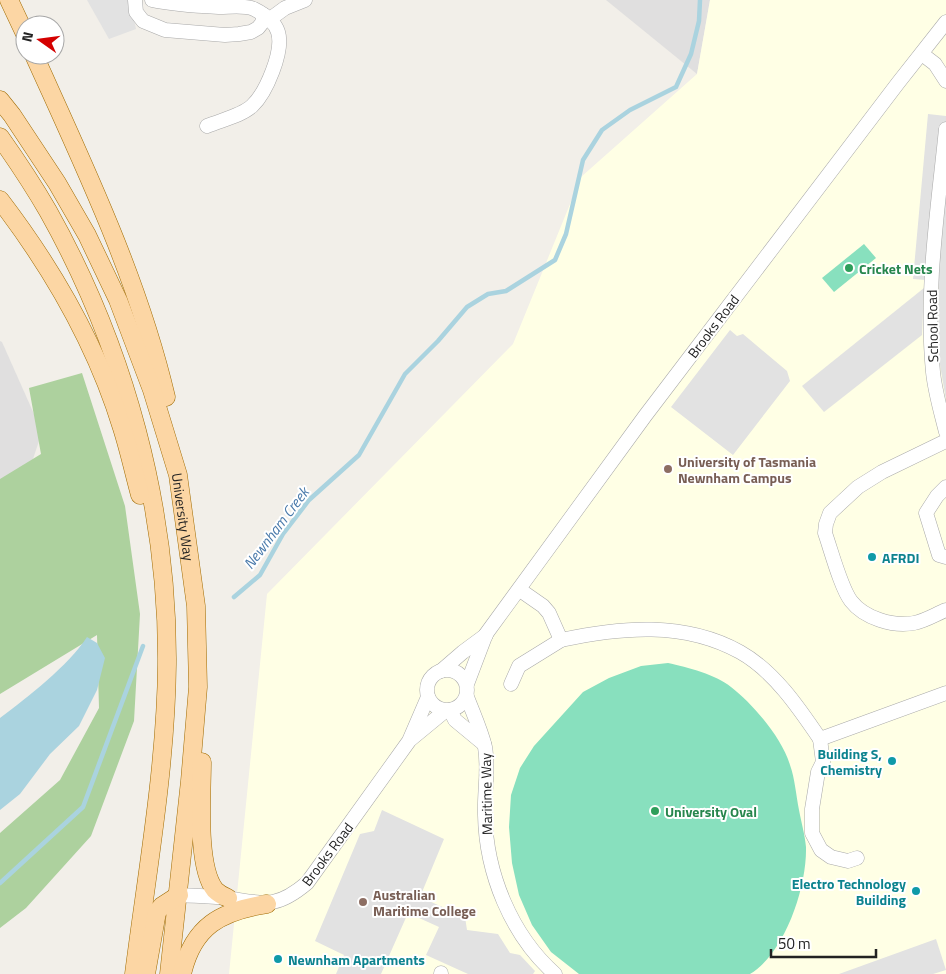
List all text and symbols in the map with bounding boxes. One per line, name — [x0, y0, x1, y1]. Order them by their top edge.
north arrow — [15, 15, 65, 65]
text: N — [16, 29, 38, 44]
place label: Cricket Nets — [859, 258, 933, 279]
marker: Cricket Nets — [843, 262, 855, 274]
street label: Brooks Road — [682, 290, 744, 362]
street label: School Road — [921, 290, 943, 362]
place label: University of Tasmania Newnham Campus — [678, 451, 816, 488]
marker: University of Tasmania Newnham Campus — [662, 463, 674, 475]
street label: University Way — [167, 471, 200, 562]
water label: Newnham Creek — [238, 480, 316, 574]
place label: AFRDI — [882, 547, 919, 568]
marker: AFRDI — [866, 551, 878, 563]
place label: Building S, Chemistry — [817, 743, 882, 780]
street label: Maritime Way — [475, 752, 497, 835]
marker: Building S, Chemistry — [886, 755, 898, 767]
place label: University Oval — [665, 801, 757, 822]
marker: University Oval — [649, 805, 661, 817]
street label: Brooks Road — [296, 818, 358, 890]
place label: Electro Technology Building — [792, 873, 907, 910]
place label: Australian Maritime College — [373, 884, 476, 921]
marker: Electro Technology Building — [910, 885, 922, 897]
marker: Australian Maritime College — [357, 896, 369, 908]
scale bar — [771, 926, 876, 958]
text: 50 m — [778, 932, 811, 955]
place label: Newnham Apartments — [288, 949, 425, 970]
marker: Newnham Apartments — [272, 953, 284, 965]

